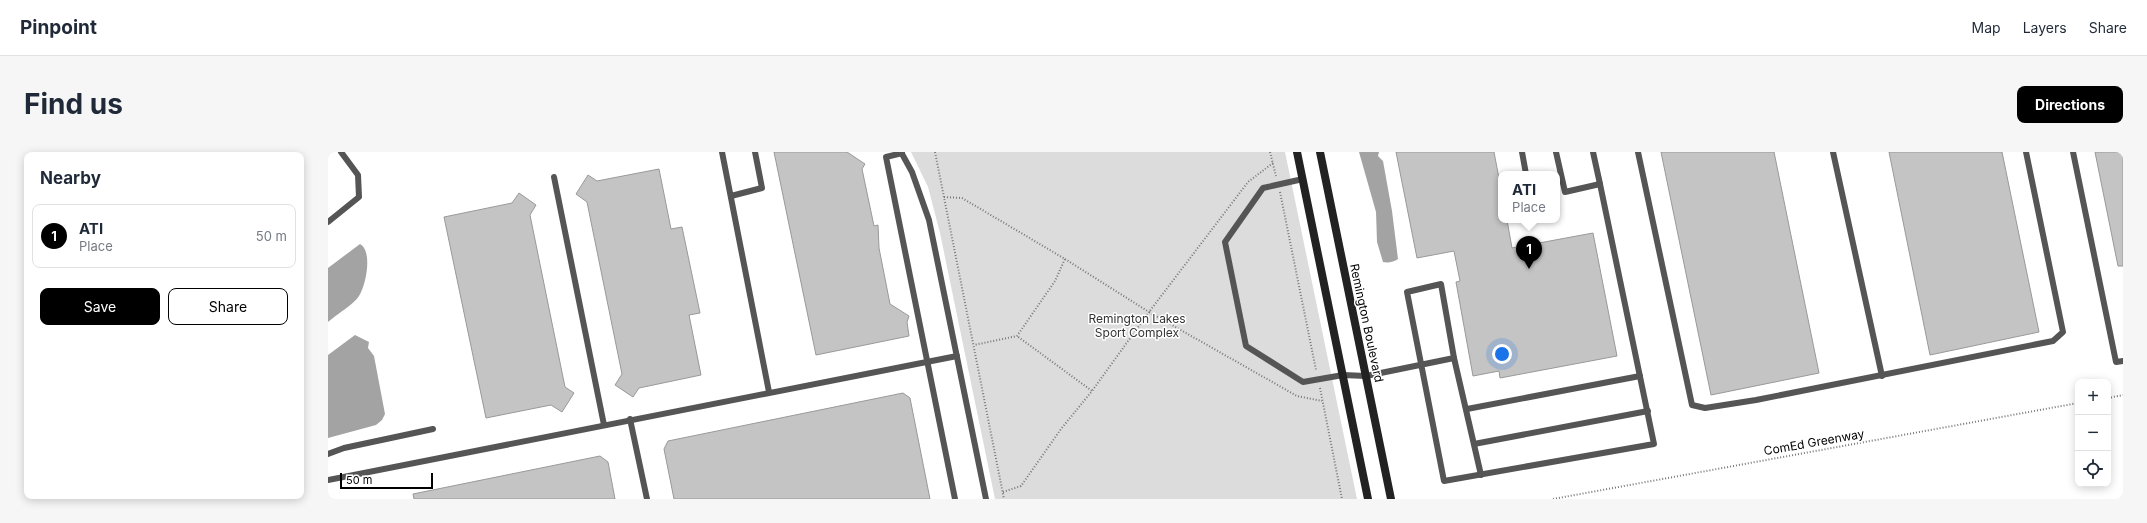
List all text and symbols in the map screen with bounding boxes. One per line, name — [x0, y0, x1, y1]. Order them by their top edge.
text: Pinpoint — [20, 16, 97, 39]
text: Map — [1972, 19, 2001, 36]
text: Layers — [2023, 19, 2067, 36]
text: Share — [2089, 19, 2127, 36]
button: Directions — [2017, 86, 2123, 123]
text: Find us — [24, 87, 123, 121]
text: Nearby — [40, 168, 101, 188]
popup — [1498, 171, 1560, 223]
text: ATI — [1512, 180, 1536, 199]
text: Place — [1512, 199, 1546, 215]
text: ATI — [79, 219, 103, 238]
text: 1 — [51, 228, 57, 244]
text: 50 m — [256, 228, 287, 244]
pin: 1 — [1516, 236, 1542, 269]
text: Place — [79, 238, 113, 254]
street label: Remington Boulevard — [1347, 262, 1387, 384]
button: Save — [40, 288, 160, 325]
button: Share — [168, 288, 288, 325]
park label: Remington Lakes Sport Complex — [1088, 311, 1186, 340]
your location — [1492, 344, 1512, 364]
map controls — [2075, 379, 2111, 487]
button: + — [2075, 379, 2111, 415]
button: − — [2075, 415, 2111, 451]
street label: ComEd Greenway — [1763, 426, 1866, 458]
button: locate — [2075, 451, 2111, 487]
scale bar — [340, 471, 433, 490]
text: 50 m — [346, 473, 372, 487]

